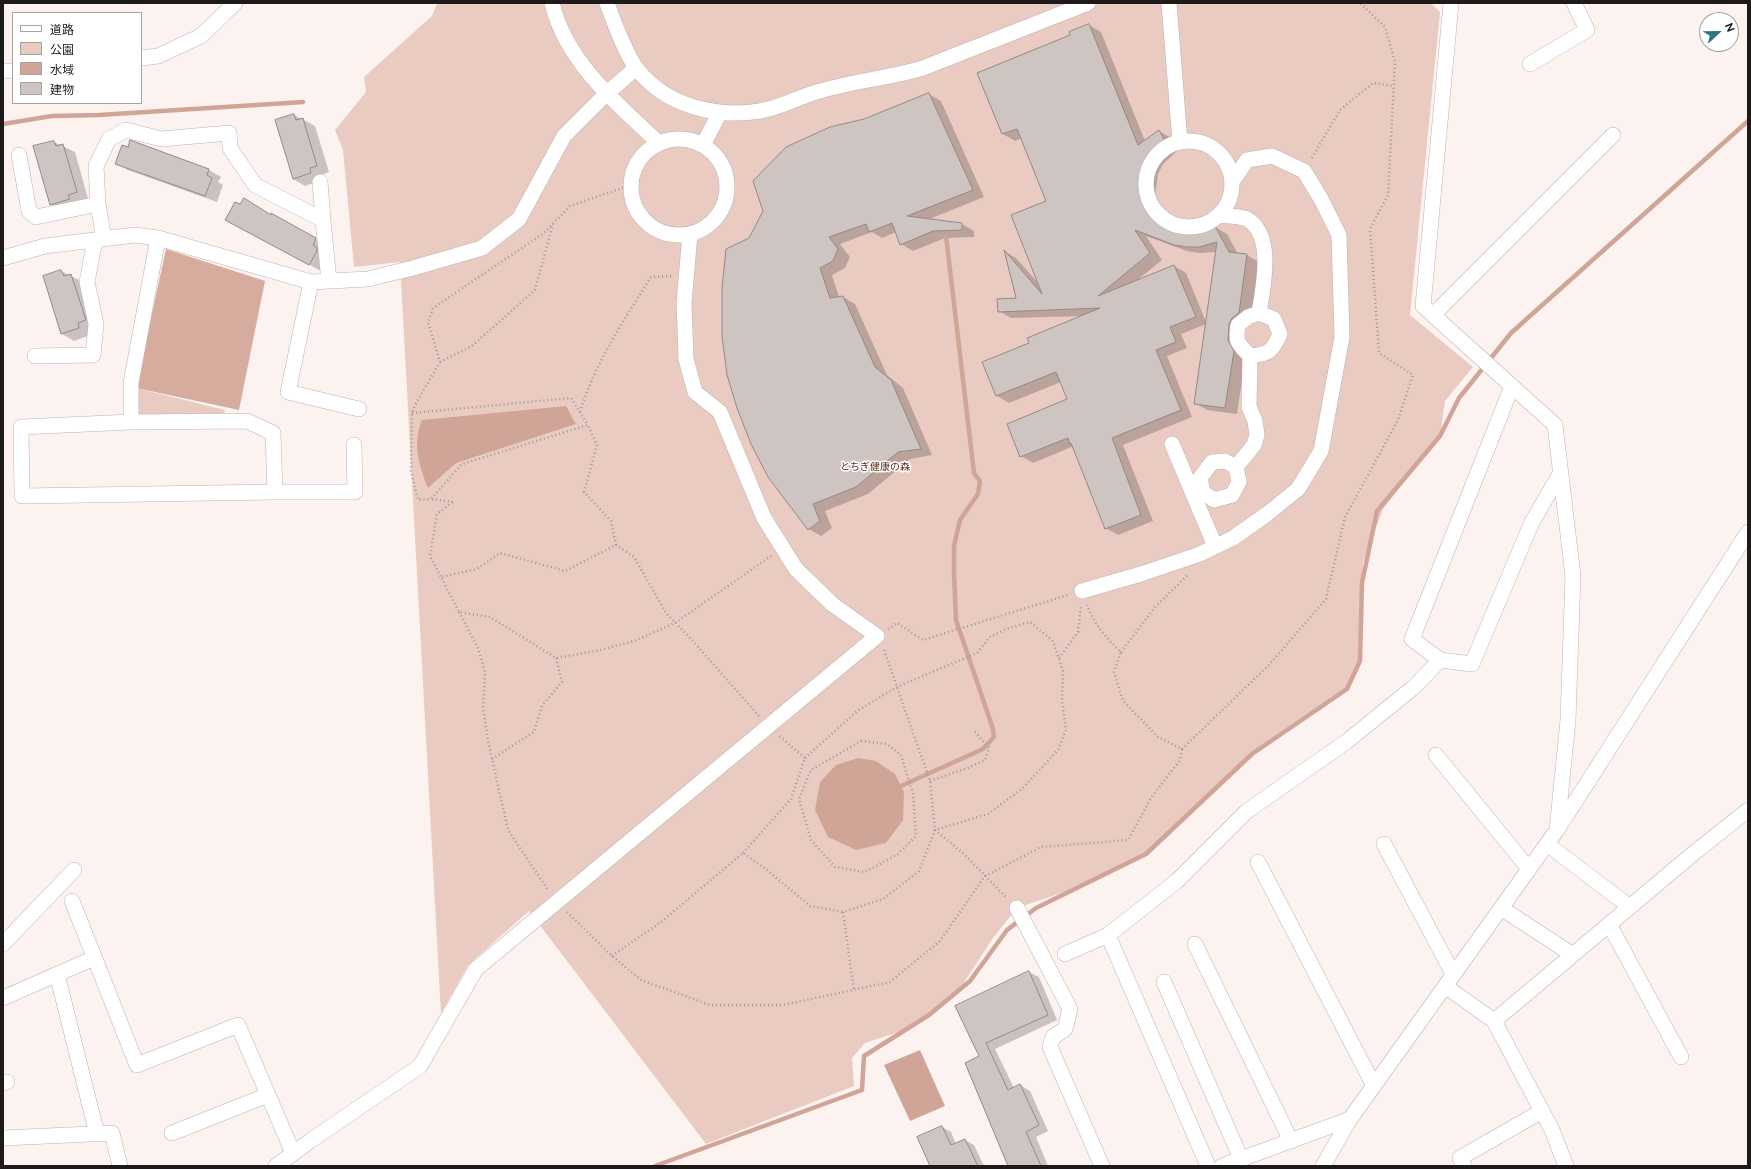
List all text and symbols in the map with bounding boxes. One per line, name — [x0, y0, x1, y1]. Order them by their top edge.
legend — [12, 12, 142, 104]
north arrow — [1699, 12, 1739, 52]
text: N — [1722, 21, 1737, 34]
text: 道路 — [50, 23, 74, 37]
text: 公園 — [50, 43, 74, 57]
text: 水域 — [50, 63, 74, 77]
text: 建物 — [50, 83, 74, 97]
park label: とちぎ健康の森 — [840, 461, 910, 473]

